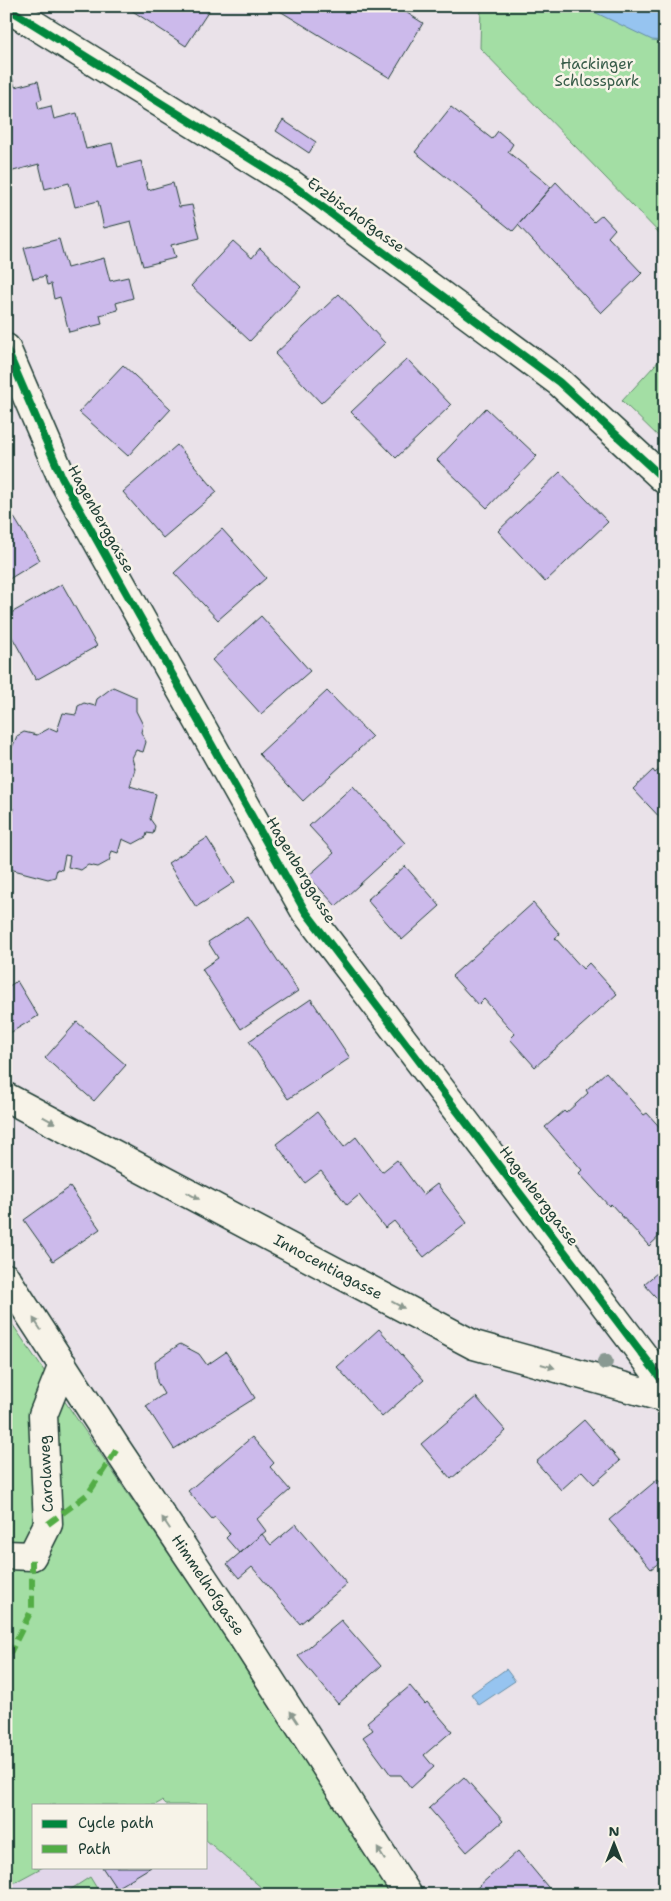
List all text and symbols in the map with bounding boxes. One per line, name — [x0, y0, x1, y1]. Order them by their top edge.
park label: Hackinger Schlosspark — [555, 54, 639, 91]
street label: Erzbischofgasse — [303, 173, 409, 257]
street label: Hagenberggasse — [63, 462, 139, 576]
street label: Hagenberggasse — [261, 813, 341, 927]
one-way arrow — [42, 1116, 57, 1124]
street label: Hagenberggasse — [495, 1142, 583, 1250]
one-way arrow — [186, 1192, 200, 1200]
street label: Innocentiagasse — [270, 1230, 386, 1304]
one-way arrow — [391, 1301, 406, 1309]
one-way arrow — [32, 1318, 41, 1331]
one-way arrow — [541, 1362, 556, 1370]
street label: Carolaweg — [34, 1435, 58, 1513]
one-way arrow — [161, 1516, 171, 1529]
street label: Himmelhofgasse — [167, 1531, 249, 1639]
one-way arrow — [289, 1710, 299, 1723]
legend — [32, 1804, 208, 1868]
text: Cycle path — [78, 1813, 154, 1833]
north arrow — [588, 1818, 638, 1868]
text: N — [608, 1822, 620, 1840]
text: Path — [78, 1839, 111, 1859]
one-way arrow — [377, 1847, 386, 1860]

